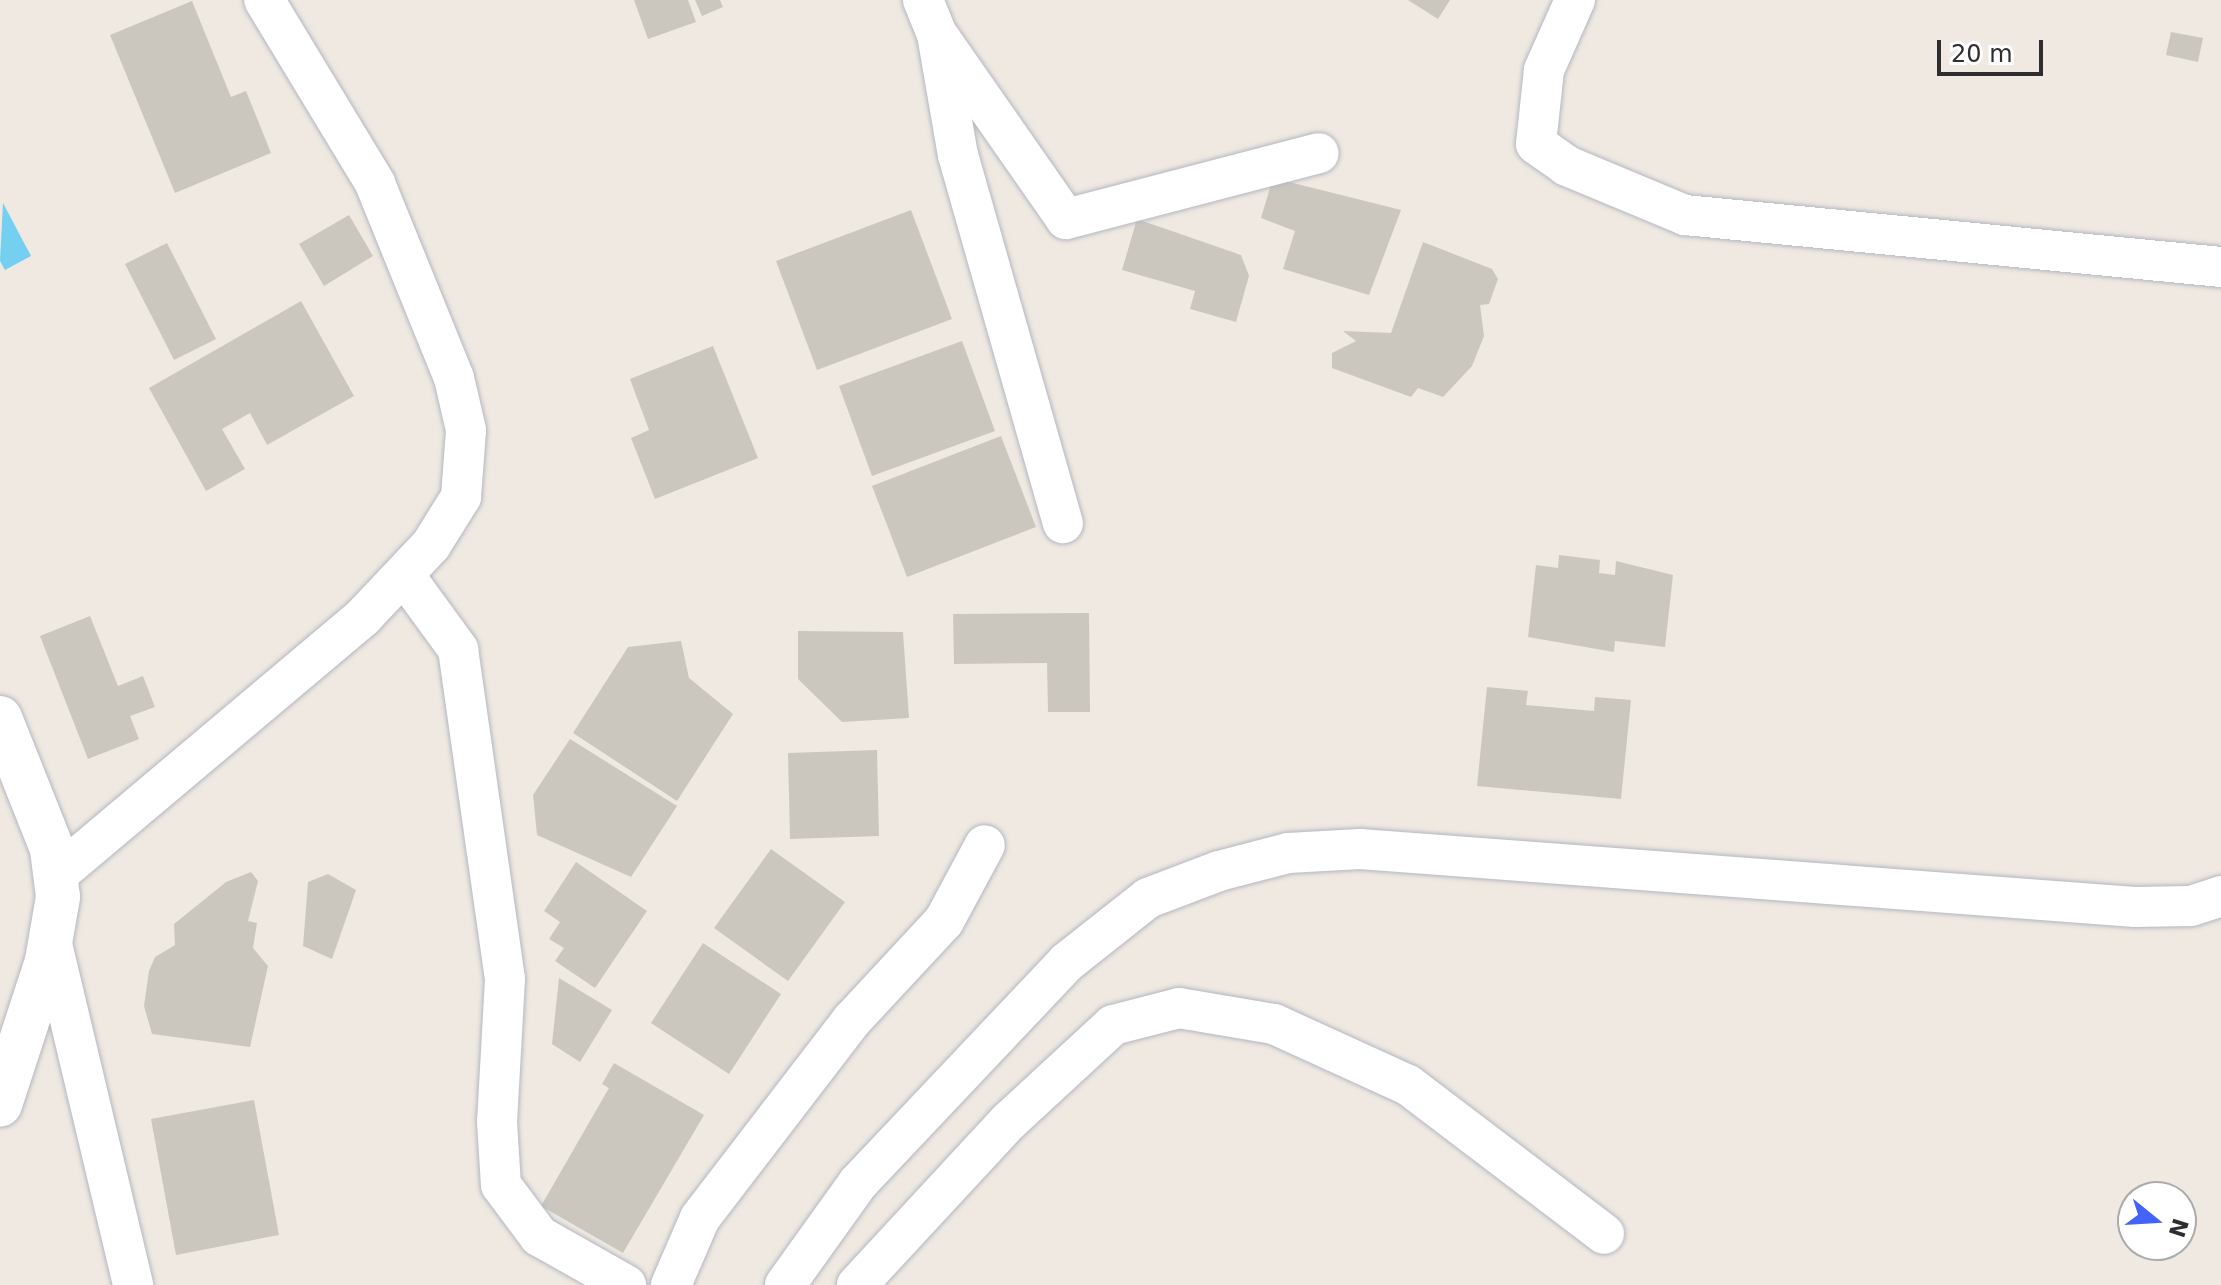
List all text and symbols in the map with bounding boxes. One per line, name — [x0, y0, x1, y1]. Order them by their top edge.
scale bar — [1941, 24, 2047, 74]
text: 20 m — [1951, 40, 2013, 68]
north arrow — [2117, 1181, 2197, 1261]
text: N — [2164, 1215, 2193, 1241]

